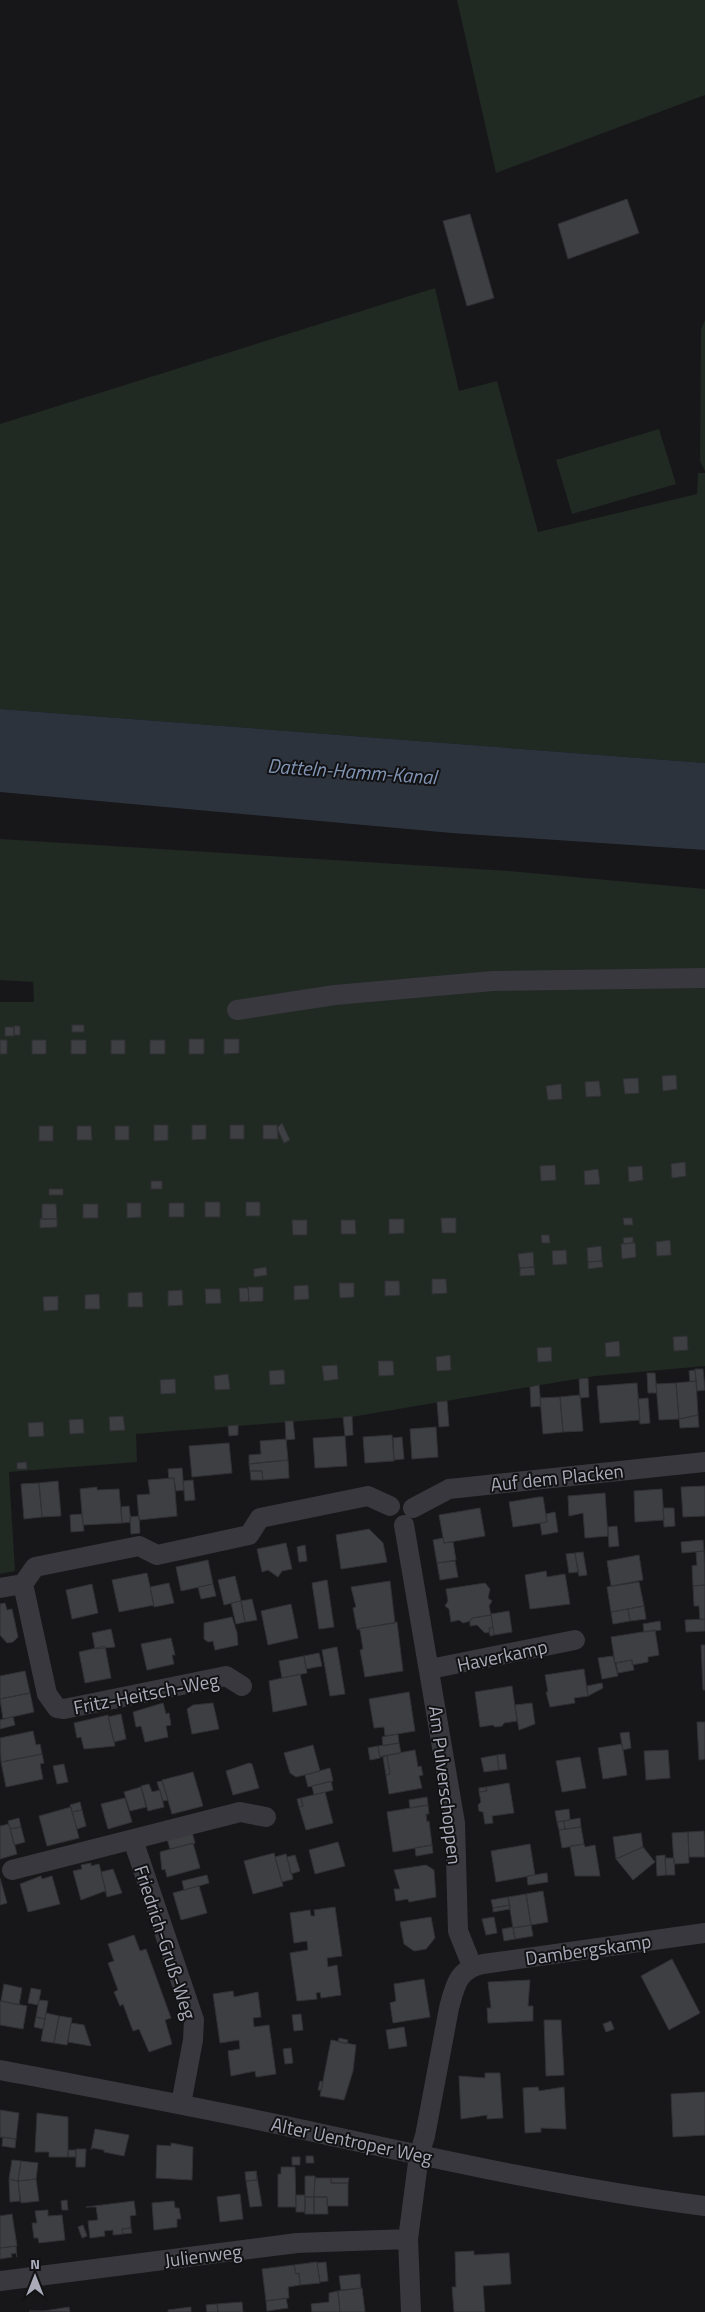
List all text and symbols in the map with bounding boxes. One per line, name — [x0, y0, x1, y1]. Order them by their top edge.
water label: Datteln-Hamm-Kanal — [266, 750, 440, 793]
street label: Auf dem Placken — [489, 1456, 625, 1498]
street label: Haverkamp — [454, 1631, 550, 1679]
street label: Fritz-Heitsch-Weg — [71, 1665, 221, 1721]
street label: Am Pulverschoppen — [422, 1704, 470, 1866]
street label: Friedrich-Gruß-Weg — [127, 1861, 205, 2023]
street label: Dambergskamp — [523, 1926, 653, 1972]
street label: Alter Uentroper Weg — [269, 2109, 435, 2171]
street label: Julienweg — [163, 2236, 243, 2274]
north arrow — [10, 2252, 60, 2302]
text: N — [30, 2253, 40, 2274]

